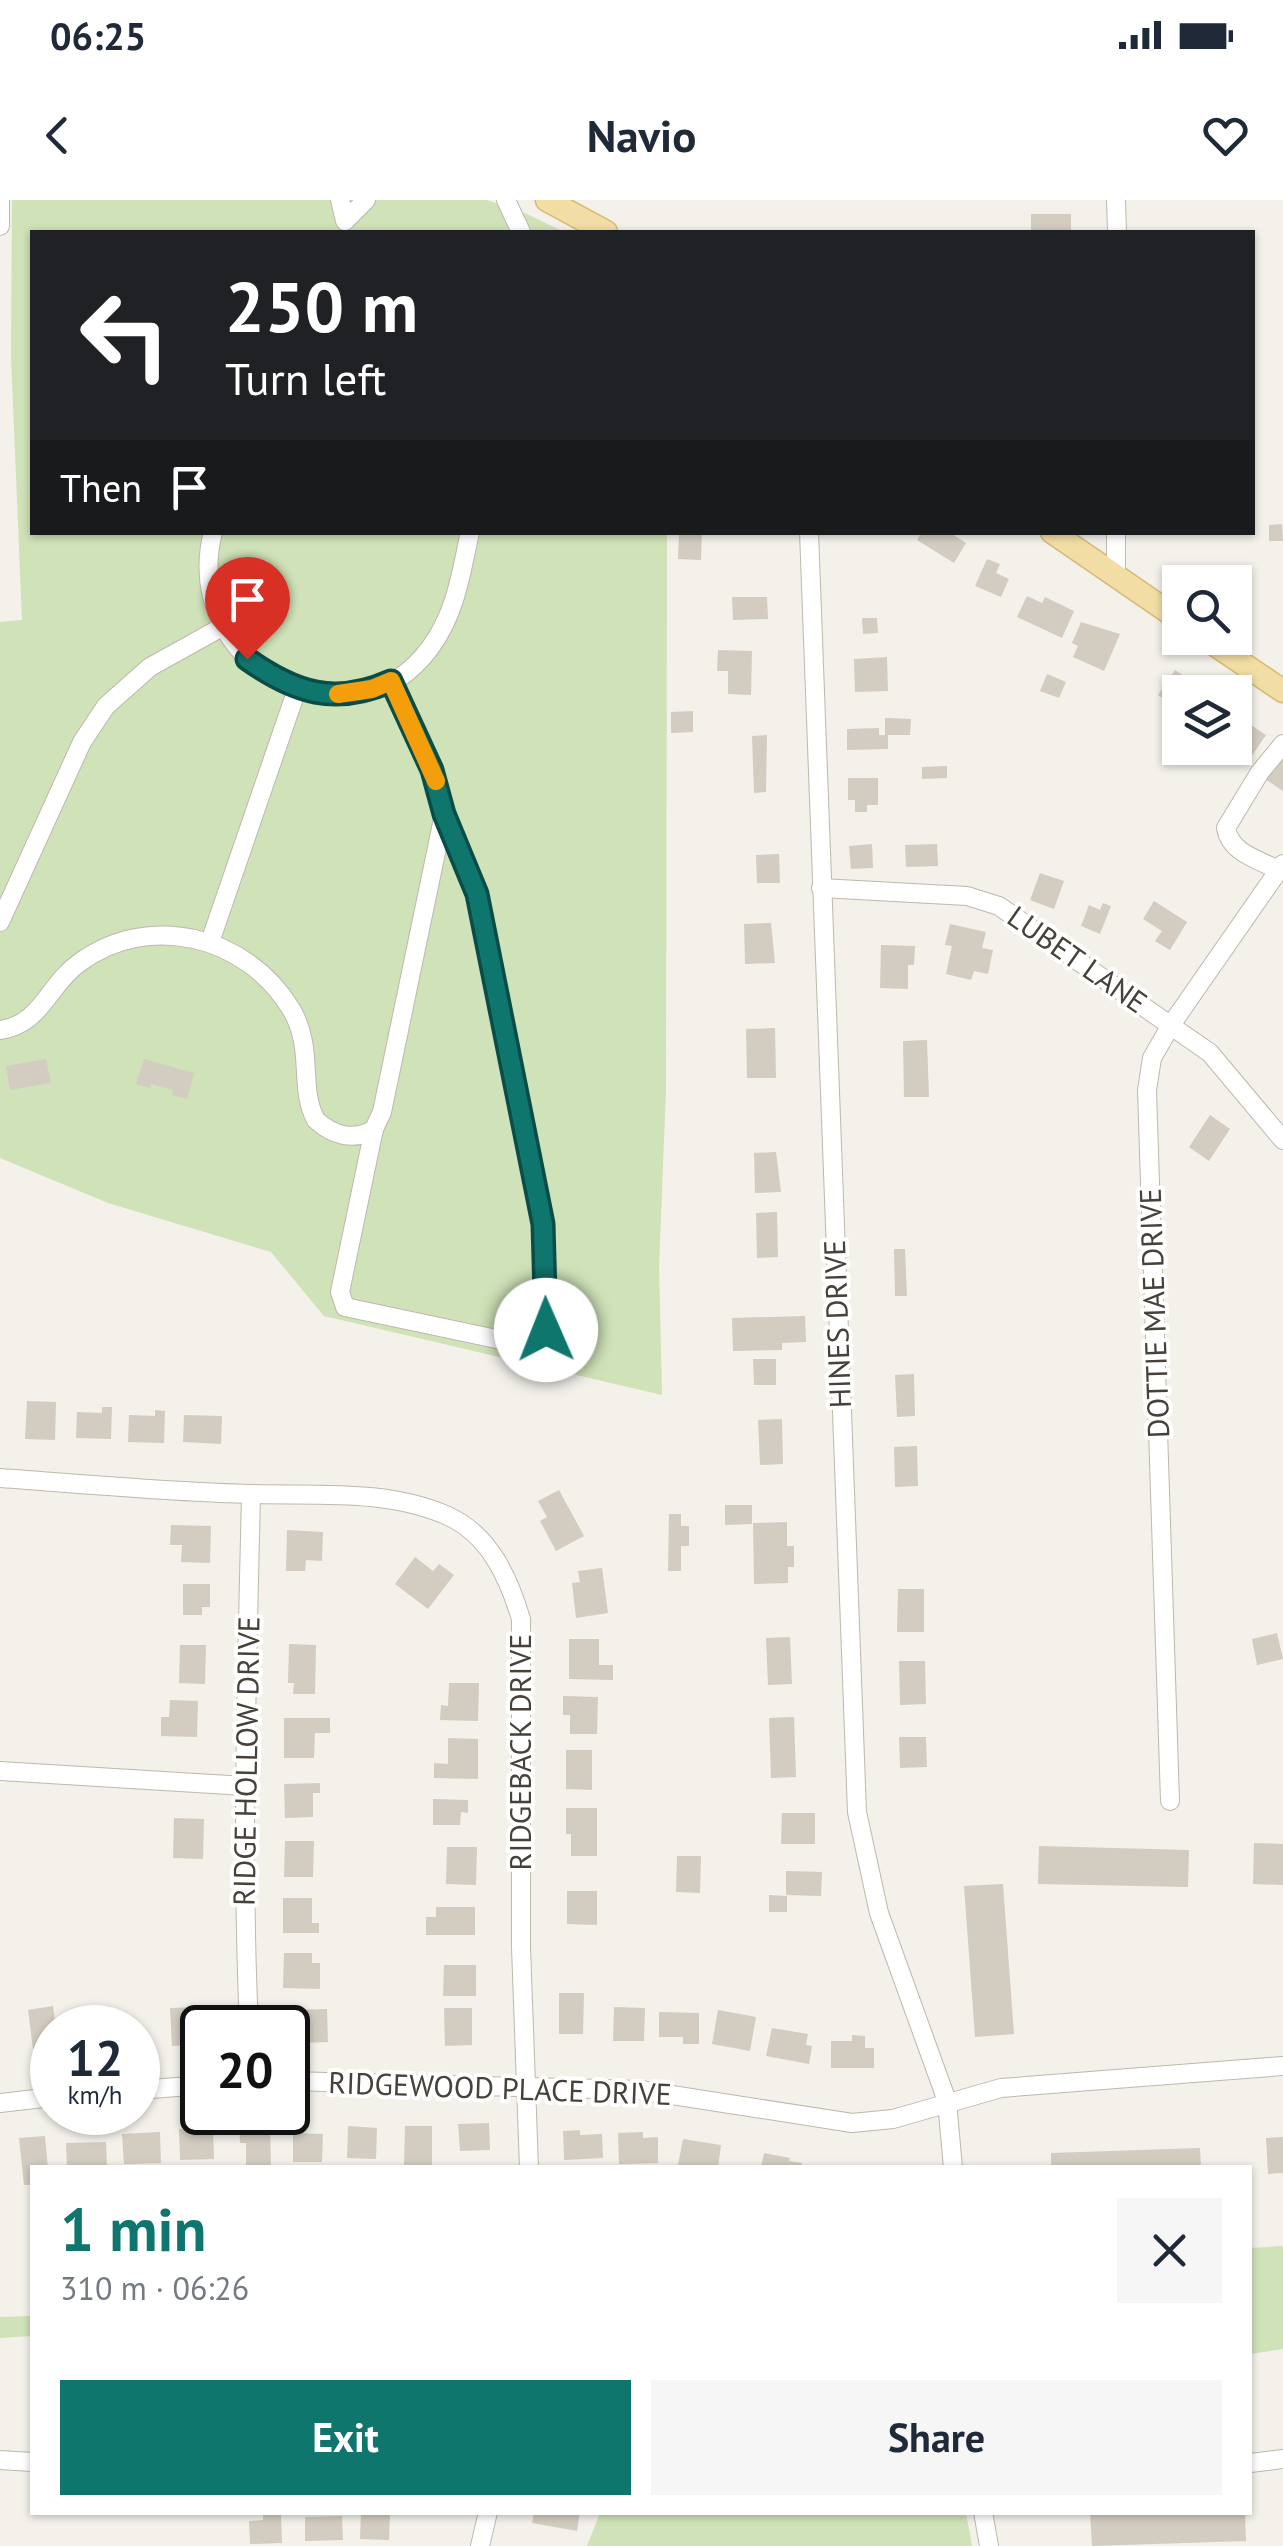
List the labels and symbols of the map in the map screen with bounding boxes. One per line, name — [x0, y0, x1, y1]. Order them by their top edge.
pin — [205, 557, 290, 660]
street label: LUBET LANE — [1000, 896, 1155, 1021]
street label: DOTTIE MAE DRIVE — [1130, 1187, 1177, 1439]
street label: HINES DRIVE — [814, 1239, 859, 1409]
position arrow — [494, 1278, 598, 1382]
street label: RIDGE HOLLOW DRIVE — [223, 1616, 268, 1906]
street label: RIDGEBACK DRIVE — [500, 1634, 539, 1870]
speed limit sign: 20 — [180, 2005, 310, 2135]
street label: RIDGEWOOD PLACE DRIVE — [328, 2062, 672, 2113]

